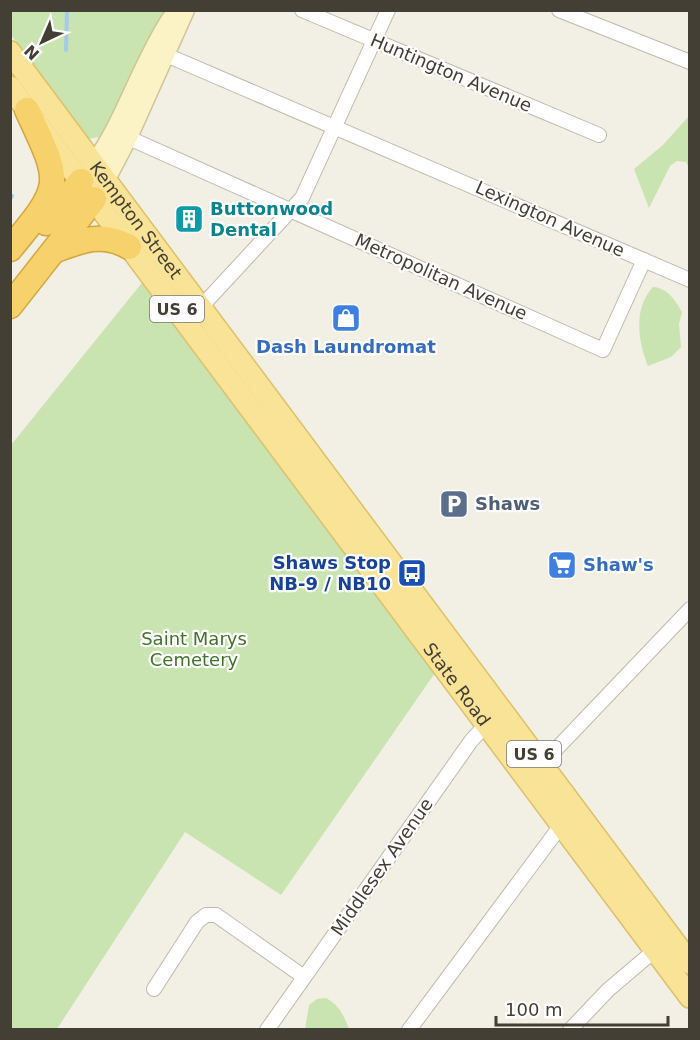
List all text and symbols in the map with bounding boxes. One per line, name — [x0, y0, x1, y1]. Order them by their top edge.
north arrow — [12, 12, 72, 72]
street label: Huntington Avenue — [367, 29, 535, 116]
text: N — [21, 41, 43, 64]
street label: Kempton Street — [85, 157, 187, 283]
street label: Lexington Avenue — [472, 176, 628, 261]
place label: Buttonwood Dental — [210, 198, 333, 240]
building icon: Buttonwood Dental — [173, 203, 205, 235]
street label: Metropolitan Avenue — [352, 229, 531, 324]
road number: US 6 — [150, 296, 204, 322]
shop icon: Dash Laundromat — [330, 302, 362, 334]
place label: Dash Laundromat — [256, 336, 436, 357]
parking icon: Shaws — [438, 488, 470, 520]
place label: Shaws — [475, 493, 540, 514]
supermarket icon: Shaw's — [546, 549, 578, 581]
place label: Shaws Stop NB-9 / NB10 — [269, 552, 391, 594]
place label: Shaw's — [583, 554, 654, 575]
bus stop icon: Shaws Stop NB-9 / NB10 — [396, 557, 428, 589]
park label: Saint Marys Cemetery — [141, 628, 247, 670]
street label: State Road — [419, 639, 495, 730]
road number: US 6 — [507, 741, 561, 767]
street label: Middlesex Avenue — [326, 794, 437, 939]
scale bar — [496, 989, 668, 1027]
text: 100 m — [505, 999, 563, 1020]

